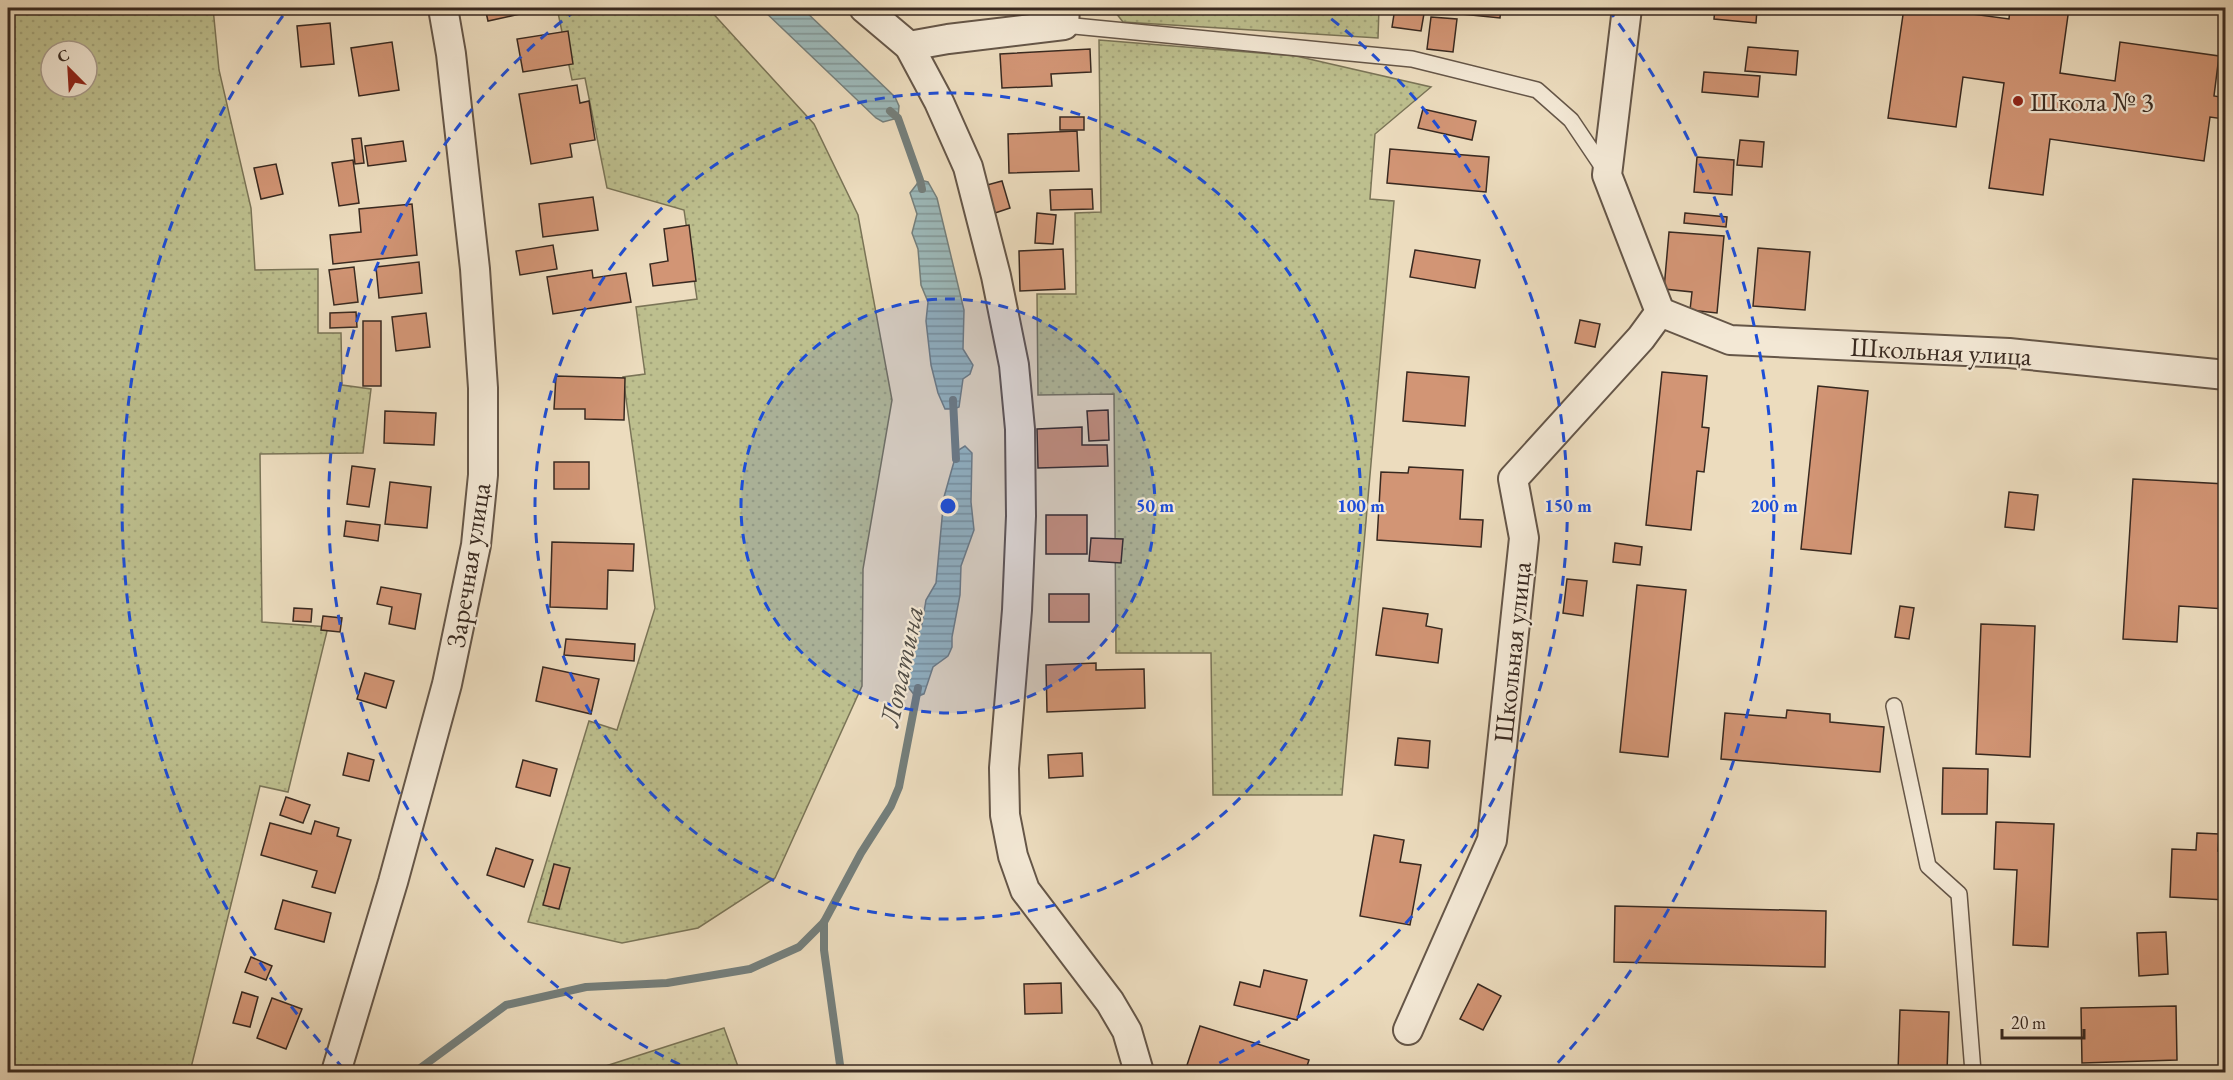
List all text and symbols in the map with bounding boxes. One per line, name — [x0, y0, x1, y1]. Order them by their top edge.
north arrow — [39, 39, 99, 99]
text: С — [54, 44, 73, 68]
place label: Школа № 3 — [2030, 84, 2154, 119]
marker: Школа № 3 — [2011, 94, 2025, 108]
street label: Школьная улица — [1849, 329, 2033, 373]
street label: Заречная улица — [438, 480, 498, 650]
text: 50 m — [1136, 494, 1174, 517]
text: 100 m — [1337, 494, 1385, 517]
text: 150 m — [1544, 494, 1592, 517]
text: 200 m — [1750, 494, 1798, 517]
centre of rings — [938, 496, 958, 516]
street label: Школьная улица — [1485, 560, 1539, 744]
water label: Лопатина — [870, 603, 931, 731]
scale bar — [2002, 1002, 2084, 1040]
text: 20 m — [2011, 1011, 2046, 1034]

